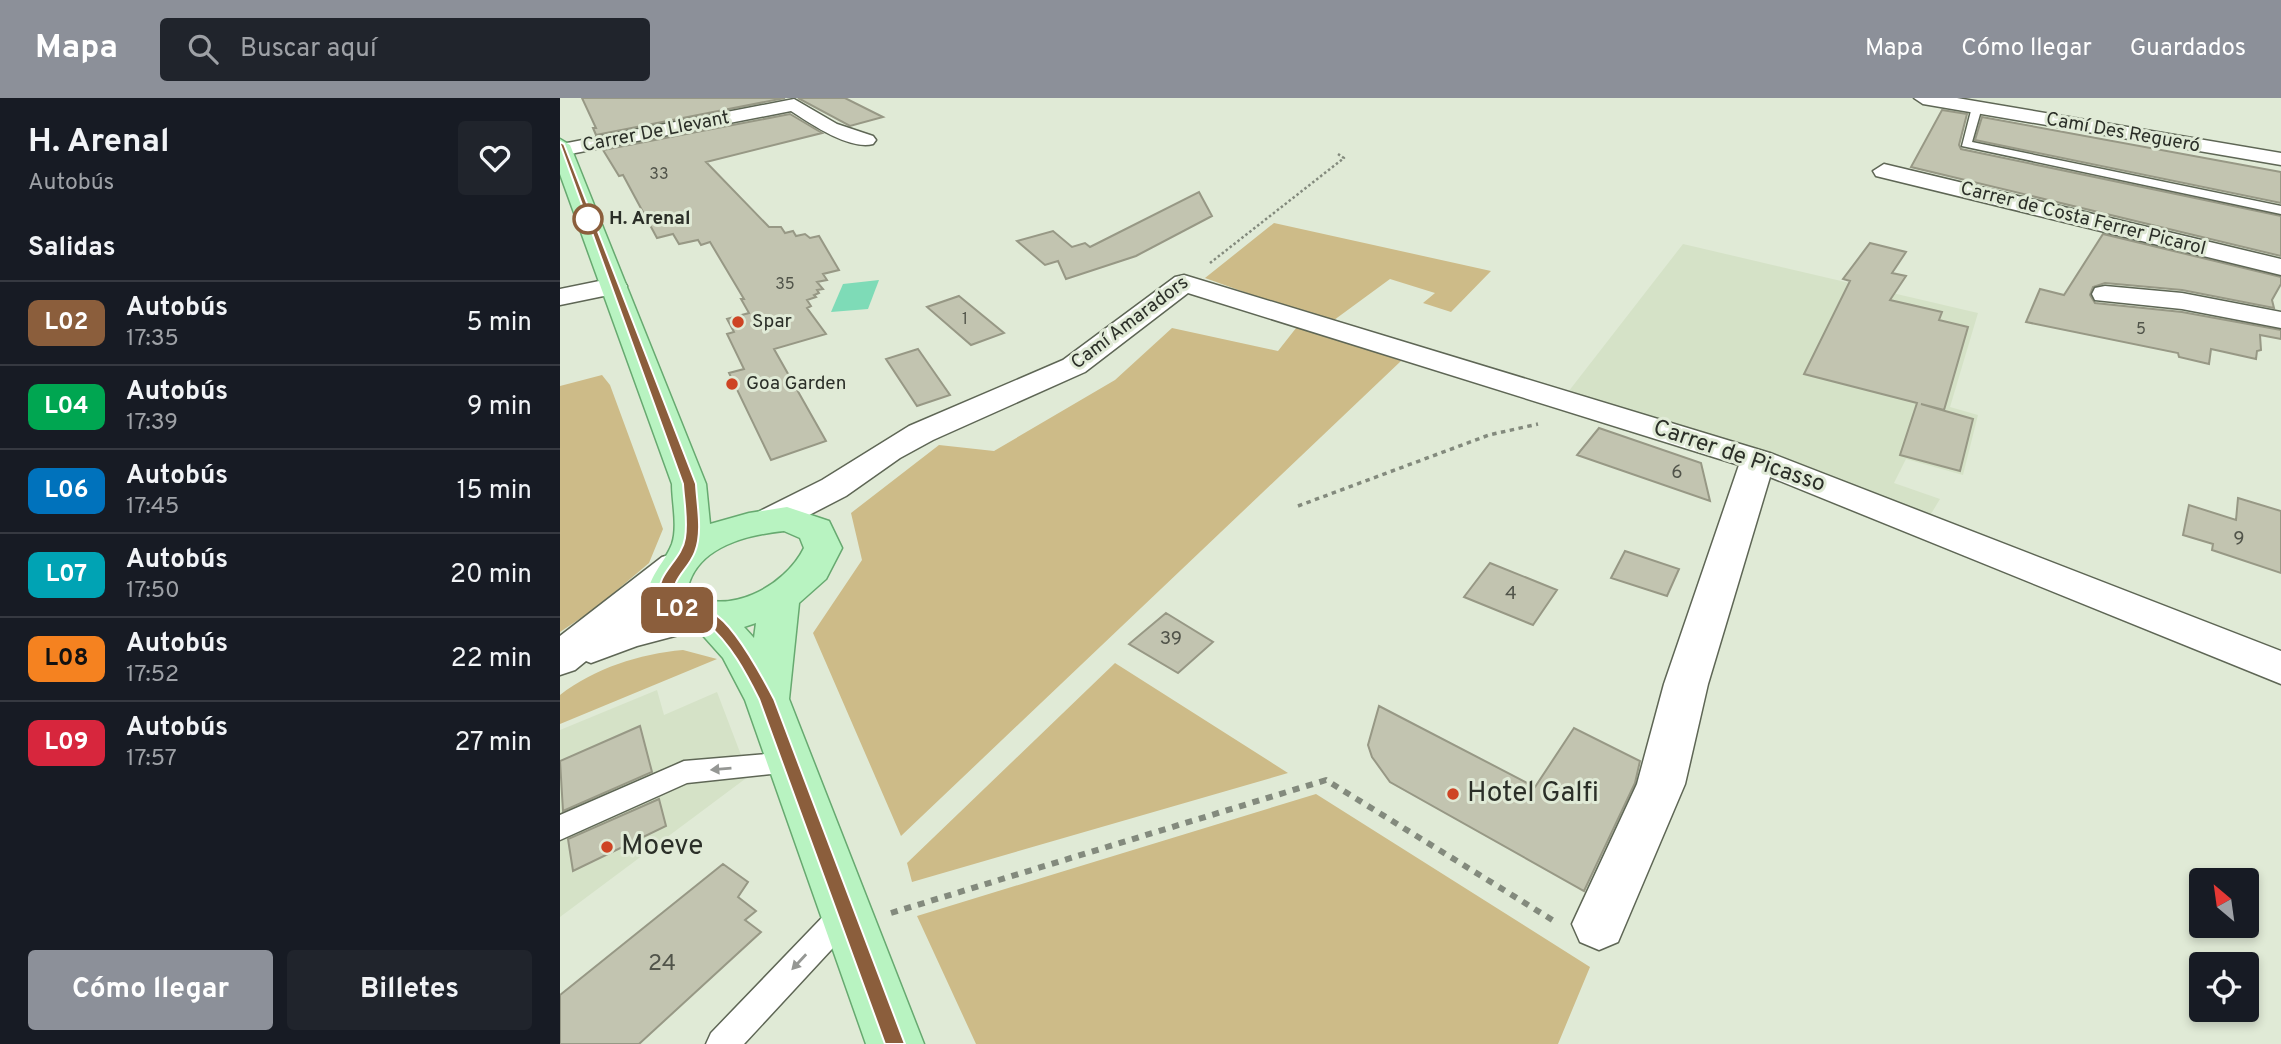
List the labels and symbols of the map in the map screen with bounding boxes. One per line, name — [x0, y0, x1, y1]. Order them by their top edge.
street label: Carrer De Llevant — [581, 106, 731, 158]
street label: Camí Des Regueró — [2044, 108, 2202, 158]
house number: 33 — [649, 165, 669, 185]
street label: Carrer de Costa Ferrer Picarol — [1958, 177, 2208, 261]
marker: H. Arenal — [573, 204, 603, 234]
place label: H. Arenal — [609, 207, 690, 231]
street label: Camí Amaradors — [1066, 271, 1194, 375]
house number: 35 — [775, 275, 795, 295]
place label: Spar — [752, 310, 793, 334]
house number: 1 — [962, 310, 968, 330]
marker: Spar — [730, 314, 746, 330]
house number: 5 — [2136, 320, 2146, 340]
place label: Goa Garden — [746, 372, 846, 396]
marker: Goa Garden — [724, 376, 740, 392]
street label: Carrer de Picasso — [1649, 414, 1829, 500]
house number: 6 — [1671, 461, 1683, 485]
house number: 9 — [2233, 527, 2245, 551]
house number: 4 — [1505, 582, 1517, 606]
line badge: L02 — [637, 587, 717, 633]
house number: 39 — [1160, 627, 1182, 651]
one-way arrow — [710, 764, 732, 775]
place label: Hotel Galfi — [1467, 776, 1599, 812]
marker: Hotel Galfi — [1445, 786, 1461, 802]
place label: Moeve — [621, 829, 703, 865]
marker: Moeve — [599, 839, 615, 855]
north arrow — [2189, 868, 2259, 938]
house number: 24 — [648, 950, 676, 979]
one-way arrow — [790, 954, 807, 971]

